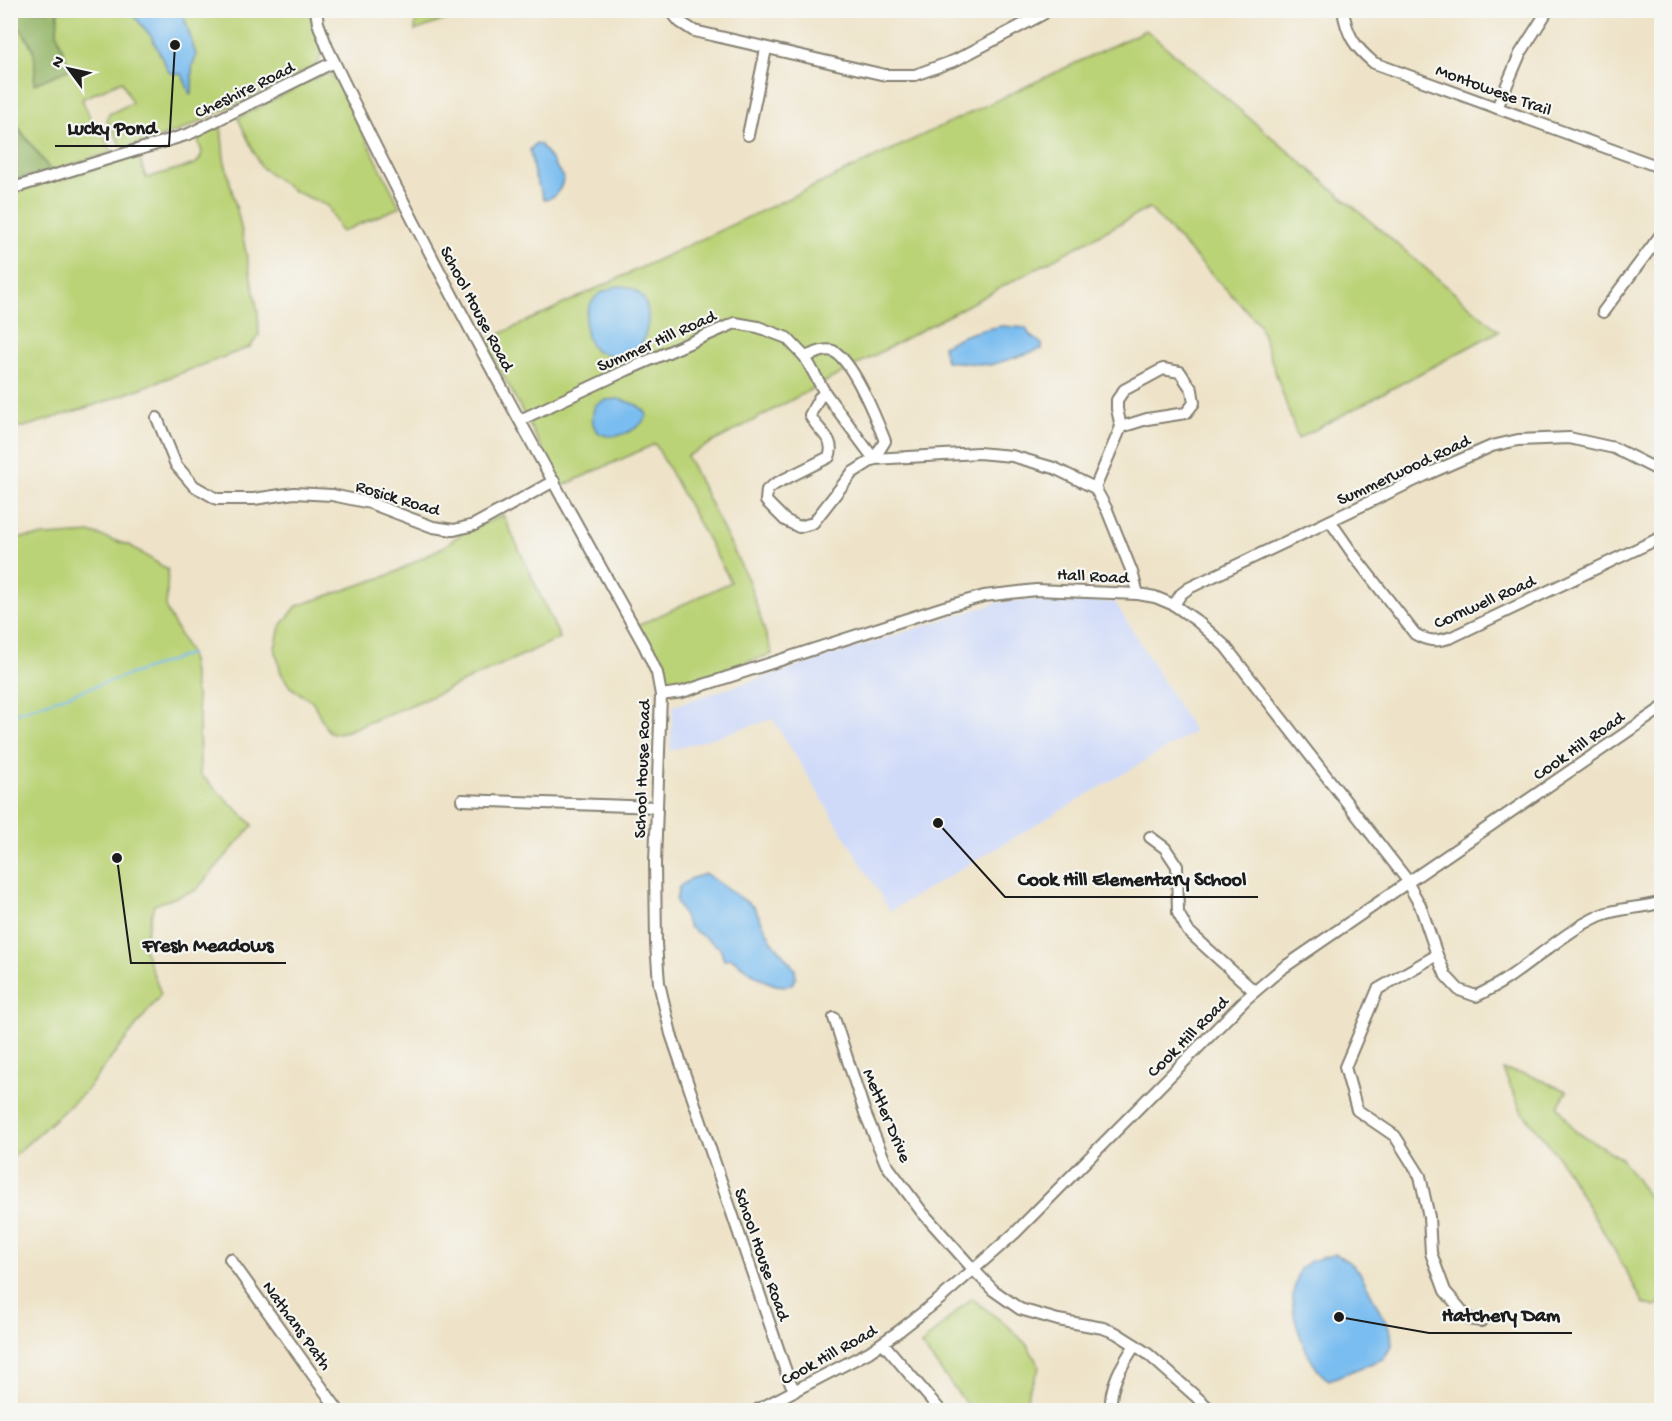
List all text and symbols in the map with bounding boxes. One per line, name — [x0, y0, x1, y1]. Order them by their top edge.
north arrow — [39, 39, 99, 99]
text: N — [49, 53, 70, 72]
street label: Cheshire Road — [192, 57, 300, 124]
street label: Montowese Trail — [1432, 61, 1554, 122]
callout: Lucky Pond — [55, 108, 169, 146]
text: Lucky Pond — [67, 119, 159, 142]
street label: School House Road — [434, 243, 518, 377]
street label: Summer Hill Road — [594, 306, 721, 378]
street label: Summerwood Road — [1334, 431, 1475, 511]
street label: Rosick Road — [353, 477, 443, 523]
street label: Hall Road — [1056, 565, 1131, 590]
street label: Cornwell Road — [1431, 571, 1540, 635]
street label: School House Road — [631, 698, 656, 839]
street label: Cook Hill Road — [1530, 707, 1630, 786]
callout: Cook Hill Elementary School — [1005, 859, 1258, 897]
text: Cook Hill Elementary School — [1017, 870, 1247, 893]
callout: Fresh Meadows — [131, 925, 286, 963]
text: Fresh Meadows — [142, 936, 275, 959]
street label: Cook Hill Road — [1144, 992, 1235, 1083]
street label: Mettler Drive — [857, 1066, 915, 1167]
street label: School House Road — [728, 1186, 794, 1325]
street label: Nathans Path — [257, 1278, 336, 1375]
callout: Hatchery Dam — [1429, 1295, 1572, 1333]
text: Hatchery Dam — [1442, 1306, 1561, 1329]
street label: Cook Hill Road — [778, 1321, 882, 1391]

